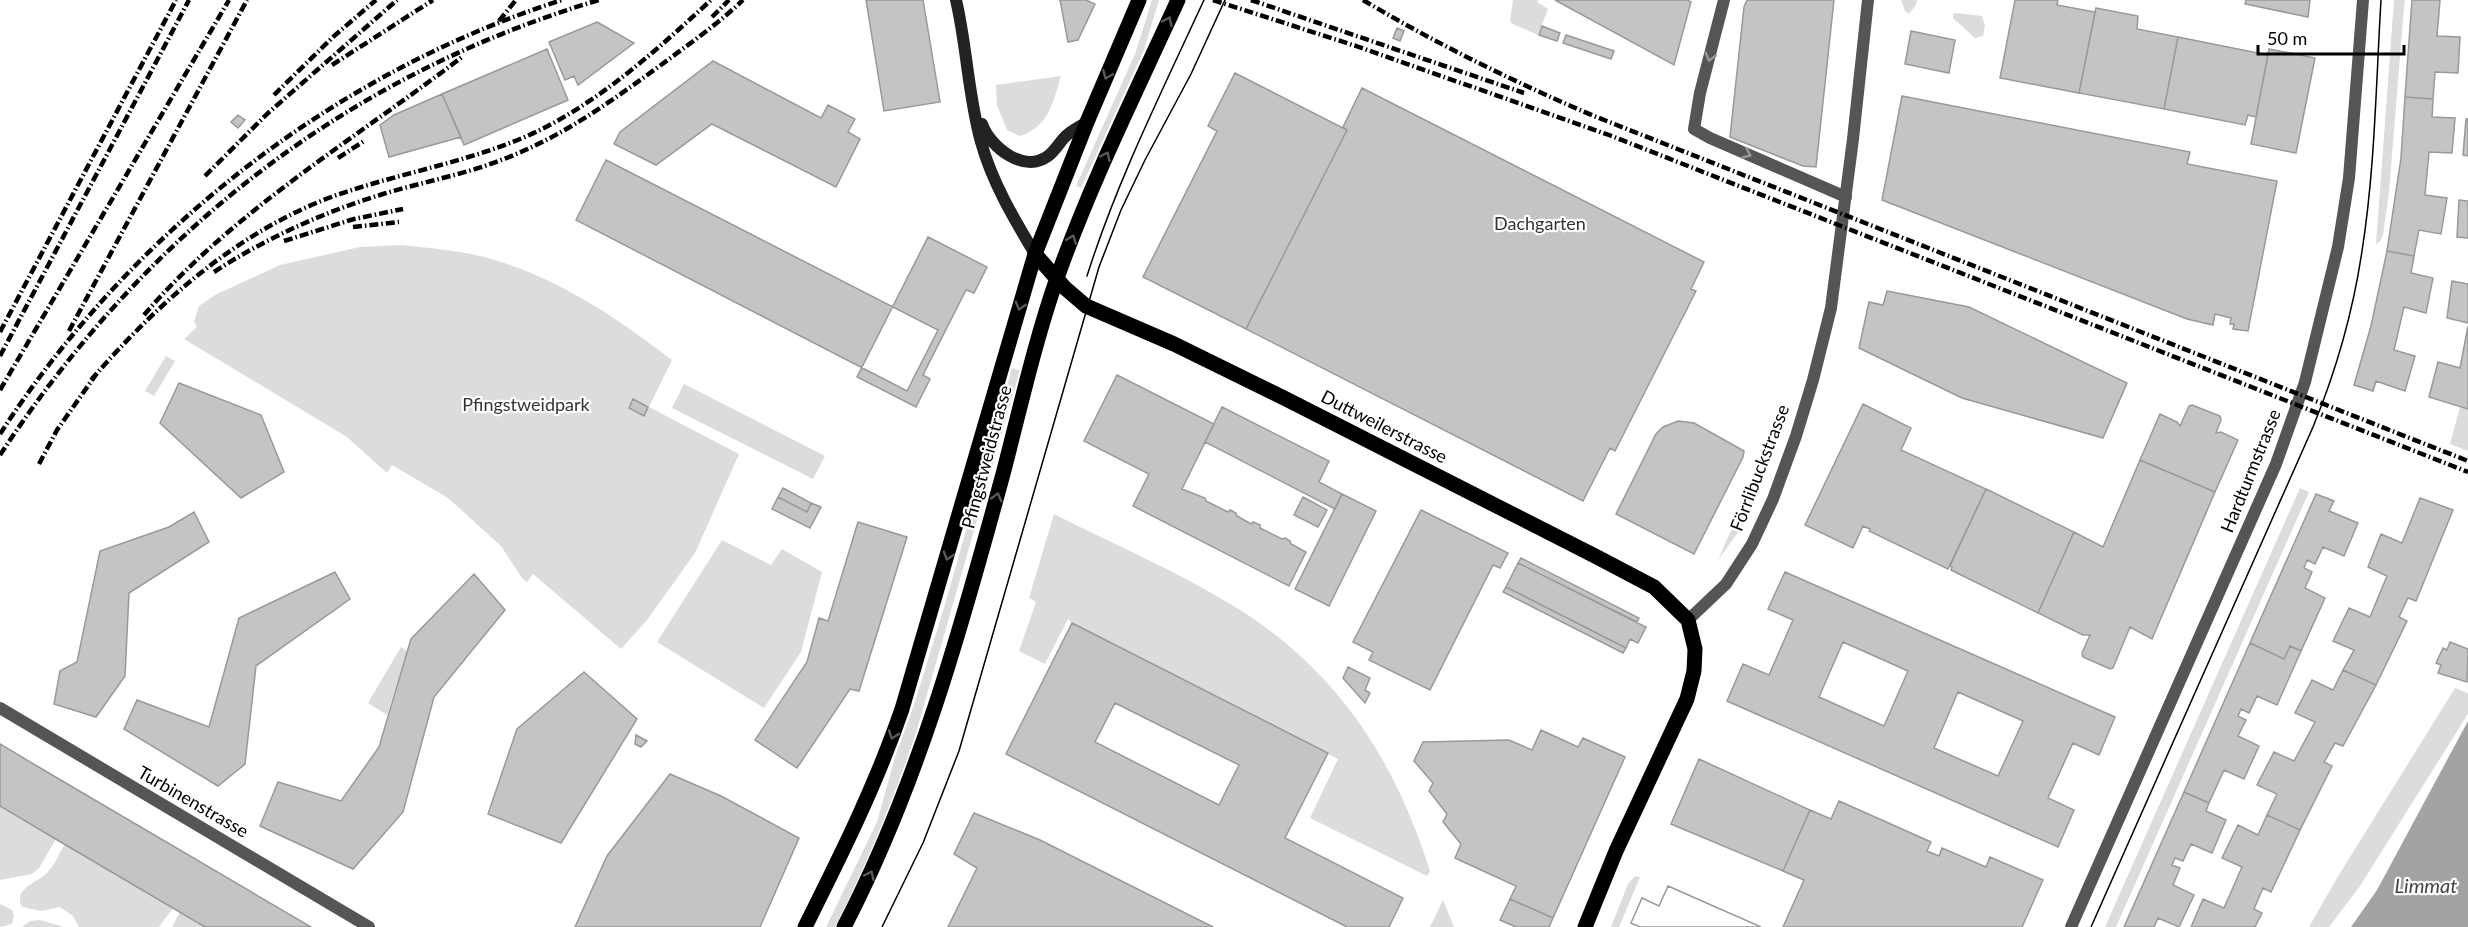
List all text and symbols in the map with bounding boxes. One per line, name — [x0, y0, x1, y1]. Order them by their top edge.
one-way arrow — [1161, 16, 1173, 27]
scale bar — [2258, 18, 2404, 56]
text: 50 m — [2267, 27, 2307, 49]
one-way arrow — [1704, 51, 1717, 61]
one-way arrow — [1102, 69, 1114, 80]
one-way arrow — [1741, 147, 1752, 159]
one-way arrow — [1098, 151, 1110, 162]
park label: Dachgarten — [1494, 212, 1586, 234]
one-way arrow — [1065, 234, 1078, 244]
one-way arrow — [1015, 300, 1027, 311]
street label: Pfingstweidstrasse — [956, 383, 1016, 531]
street label: Duttweilerstrasse — [1318, 385, 1451, 467]
park label: Pfingstweidpark — [462, 393, 591, 415]
street label: Förrlibuckstrasse — [1725, 401, 1793, 534]
street label: Hardturmstrasse — [2215, 406, 2285, 536]
one-way arrow — [989, 492, 1002, 502]
one-way arrow — [943, 550, 955, 561]
one-way arrow — [887, 729, 900, 740]
street label: Turbinenstrasse — [134, 761, 253, 842]
one-way arrow — [863, 870, 875, 881]
water label: Limmat — [2395, 873, 2457, 897]

